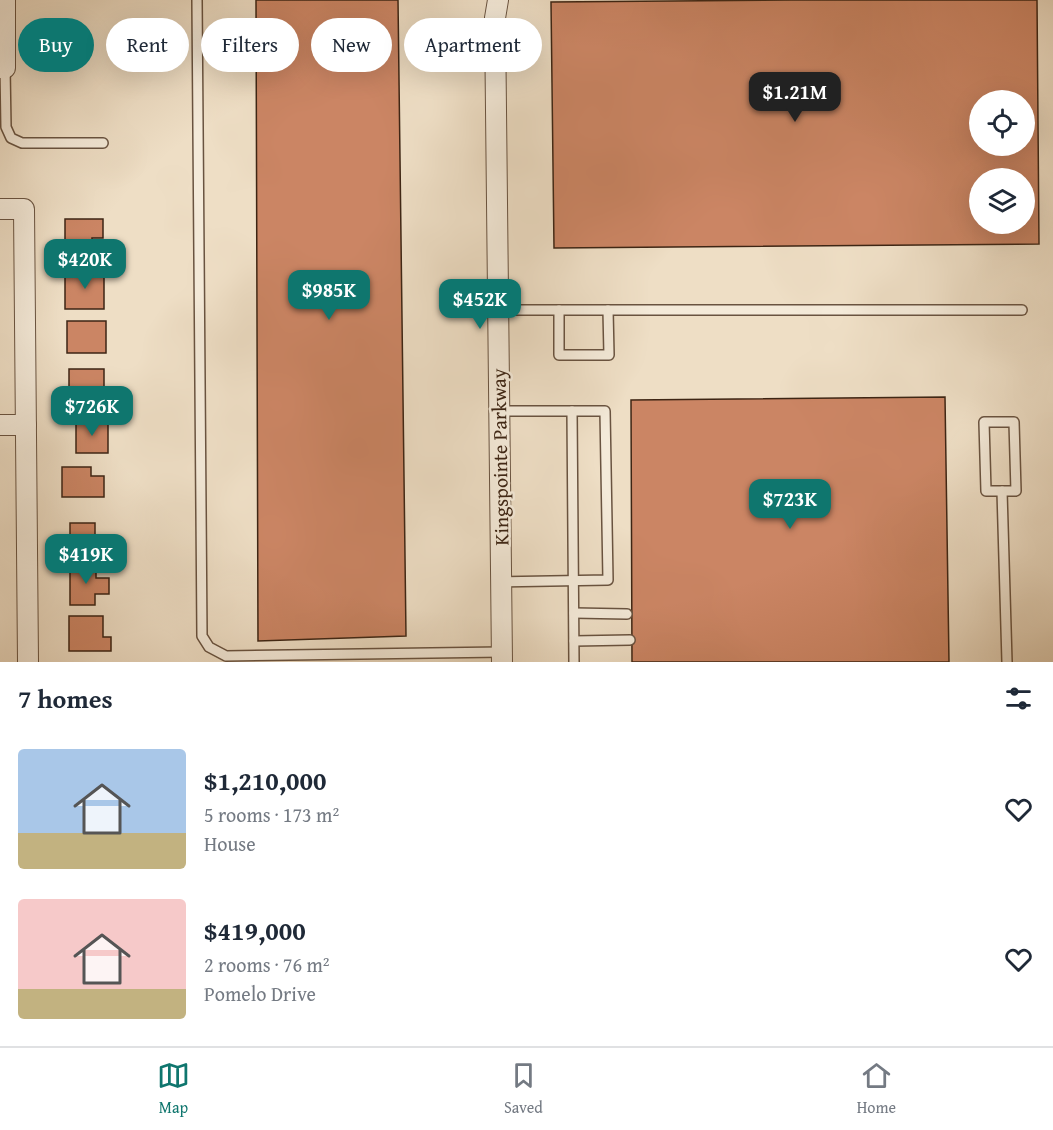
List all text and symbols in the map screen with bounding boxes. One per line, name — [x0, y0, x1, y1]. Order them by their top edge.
chip: Buy — [18, 18, 94, 72]
chip: Rent — [106, 18, 189, 72]
chip: Filters — [201, 18, 299, 72]
chip: New — [311, 18, 392, 72]
chip: Apartment — [404, 18, 542, 72]
pin: $1.21M — [746, 72, 844, 123]
text: $1.21M — [763, 77, 827, 106]
map controls — [969, 90, 1035, 234]
button: locate — [969, 90, 1035, 156]
button: layers — [969, 168, 1035, 234]
pin: $420K — [43, 239, 127, 290]
text: $420K — [58, 244, 112, 273]
pin: $985K — [287, 270, 371, 321]
text: $985K — [302, 275, 356, 304]
pin: $452K — [438, 279, 522, 330]
text: $452K — [453, 284, 507, 313]
street label: Kingspointe Parkway — [483, 368, 516, 546]
pin: $726K — [50, 386, 134, 437]
text: $726K — [65, 391, 119, 420]
pin: $723K — [748, 479, 832, 530]
text: $723K — [763, 484, 817, 513]
pin: $419K — [44, 534, 128, 585]
text: $419K — [59, 539, 113, 568]
text: 7 homes — [18, 679, 113, 718]
icon: filters — [1002, 682, 1035, 715]
text: $1,210,000 — [204, 761, 326, 800]
icon: home — [66, 773, 138, 845]
icon: heart — [1002, 793, 1035, 826]
text: 5 rooms · 173 m² — [204, 800, 339, 829]
text: House — [204, 829, 256, 858]
text: $419,000 — [204, 911, 306, 950]
icon: home — [66, 923, 138, 995]
icon: heart — [1002, 943, 1035, 976]
text: 2 rooms · 76 m² — [204, 950, 330, 979]
text: Pomelo Drive — [204, 979, 316, 1008]
tab: Map — [157, 1059, 190, 1119]
tab: Saved — [504, 1059, 543, 1119]
tab: Home — [857, 1059, 896, 1119]

